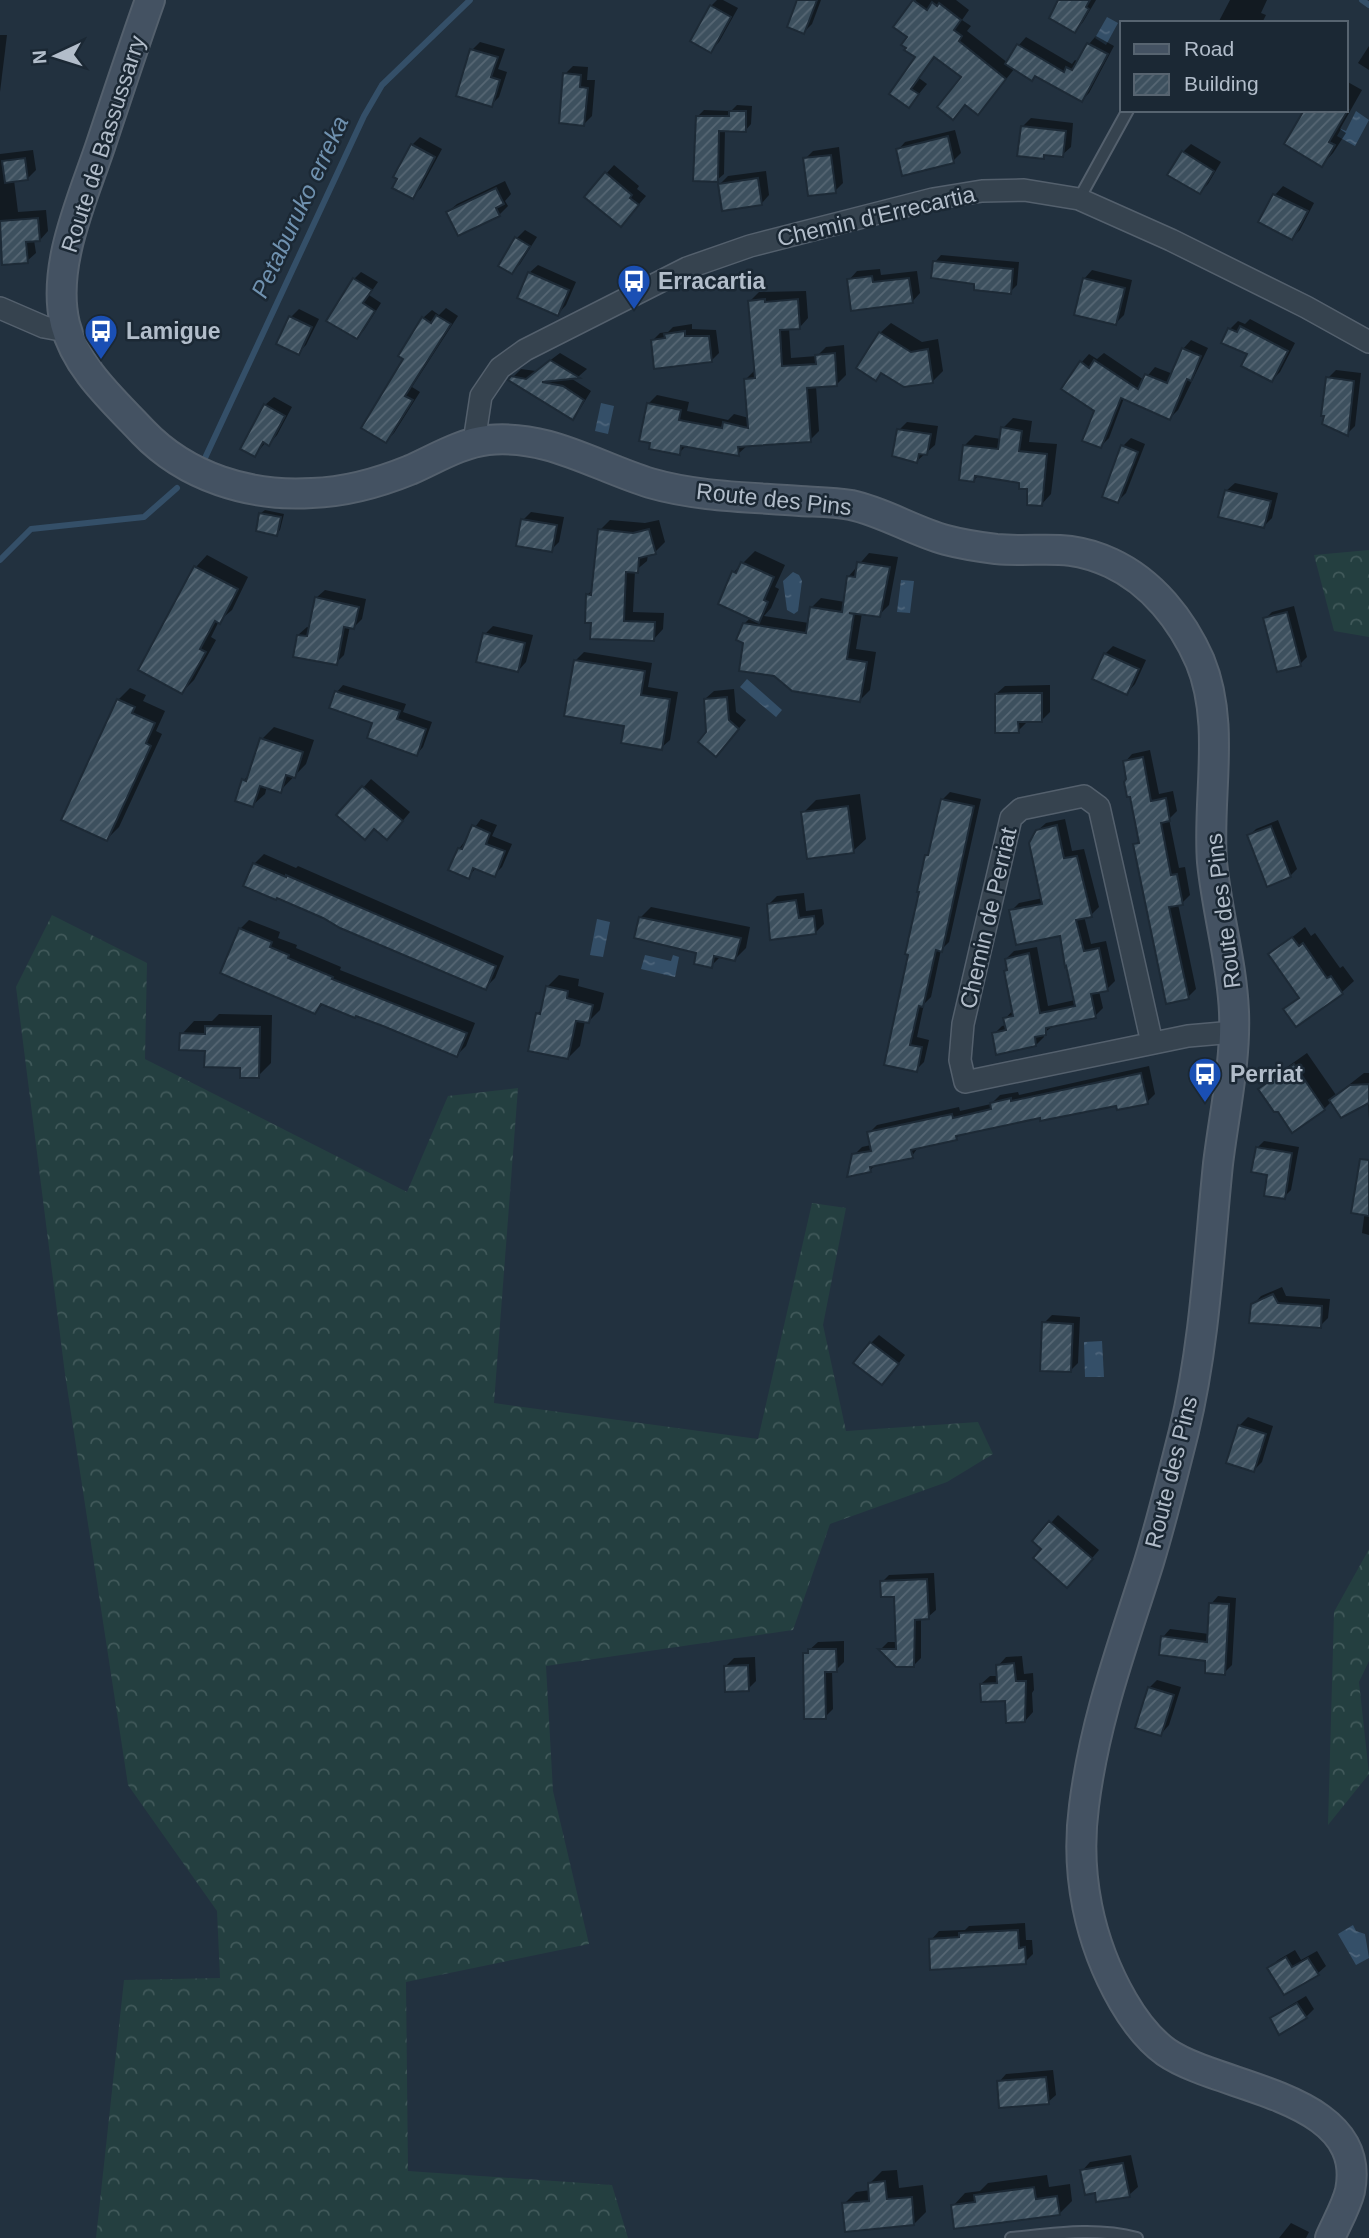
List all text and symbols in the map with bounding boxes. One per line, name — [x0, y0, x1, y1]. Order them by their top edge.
north arrow — [21, 21, 91, 91]
legend — [1120, 21, 1348, 112]
street label: Route de Bassussarry — [56, 32, 150, 256]
text: Road — [1184, 37, 1234, 60]
text: N — [29, 50, 50, 65]
text: Building — [1184, 72, 1259, 95]
water label: Petaburuko erreka — [246, 112, 354, 302]
street label: Chemin d'Errecartia — [774, 181, 978, 251]
bus stop icon: Erracartia — [615, 262, 653, 311]
place label: Erracartia — [658, 268, 766, 294]
bus stop icon: Lamigue — [82, 312, 120, 361]
place label: Lamigue — [126, 318, 221, 344]
street label: Route des Pins — [695, 478, 853, 520]
street label: Chemin de Perriat — [954, 824, 1022, 1011]
street label: Route des Pins — [1201, 832, 1245, 990]
bus stop icon: Perriat — [1186, 1055, 1224, 1104]
place label: Perriat — [1230, 1061, 1303, 1087]
street label: Route des Pins — [1140, 1393, 1202, 1551]

